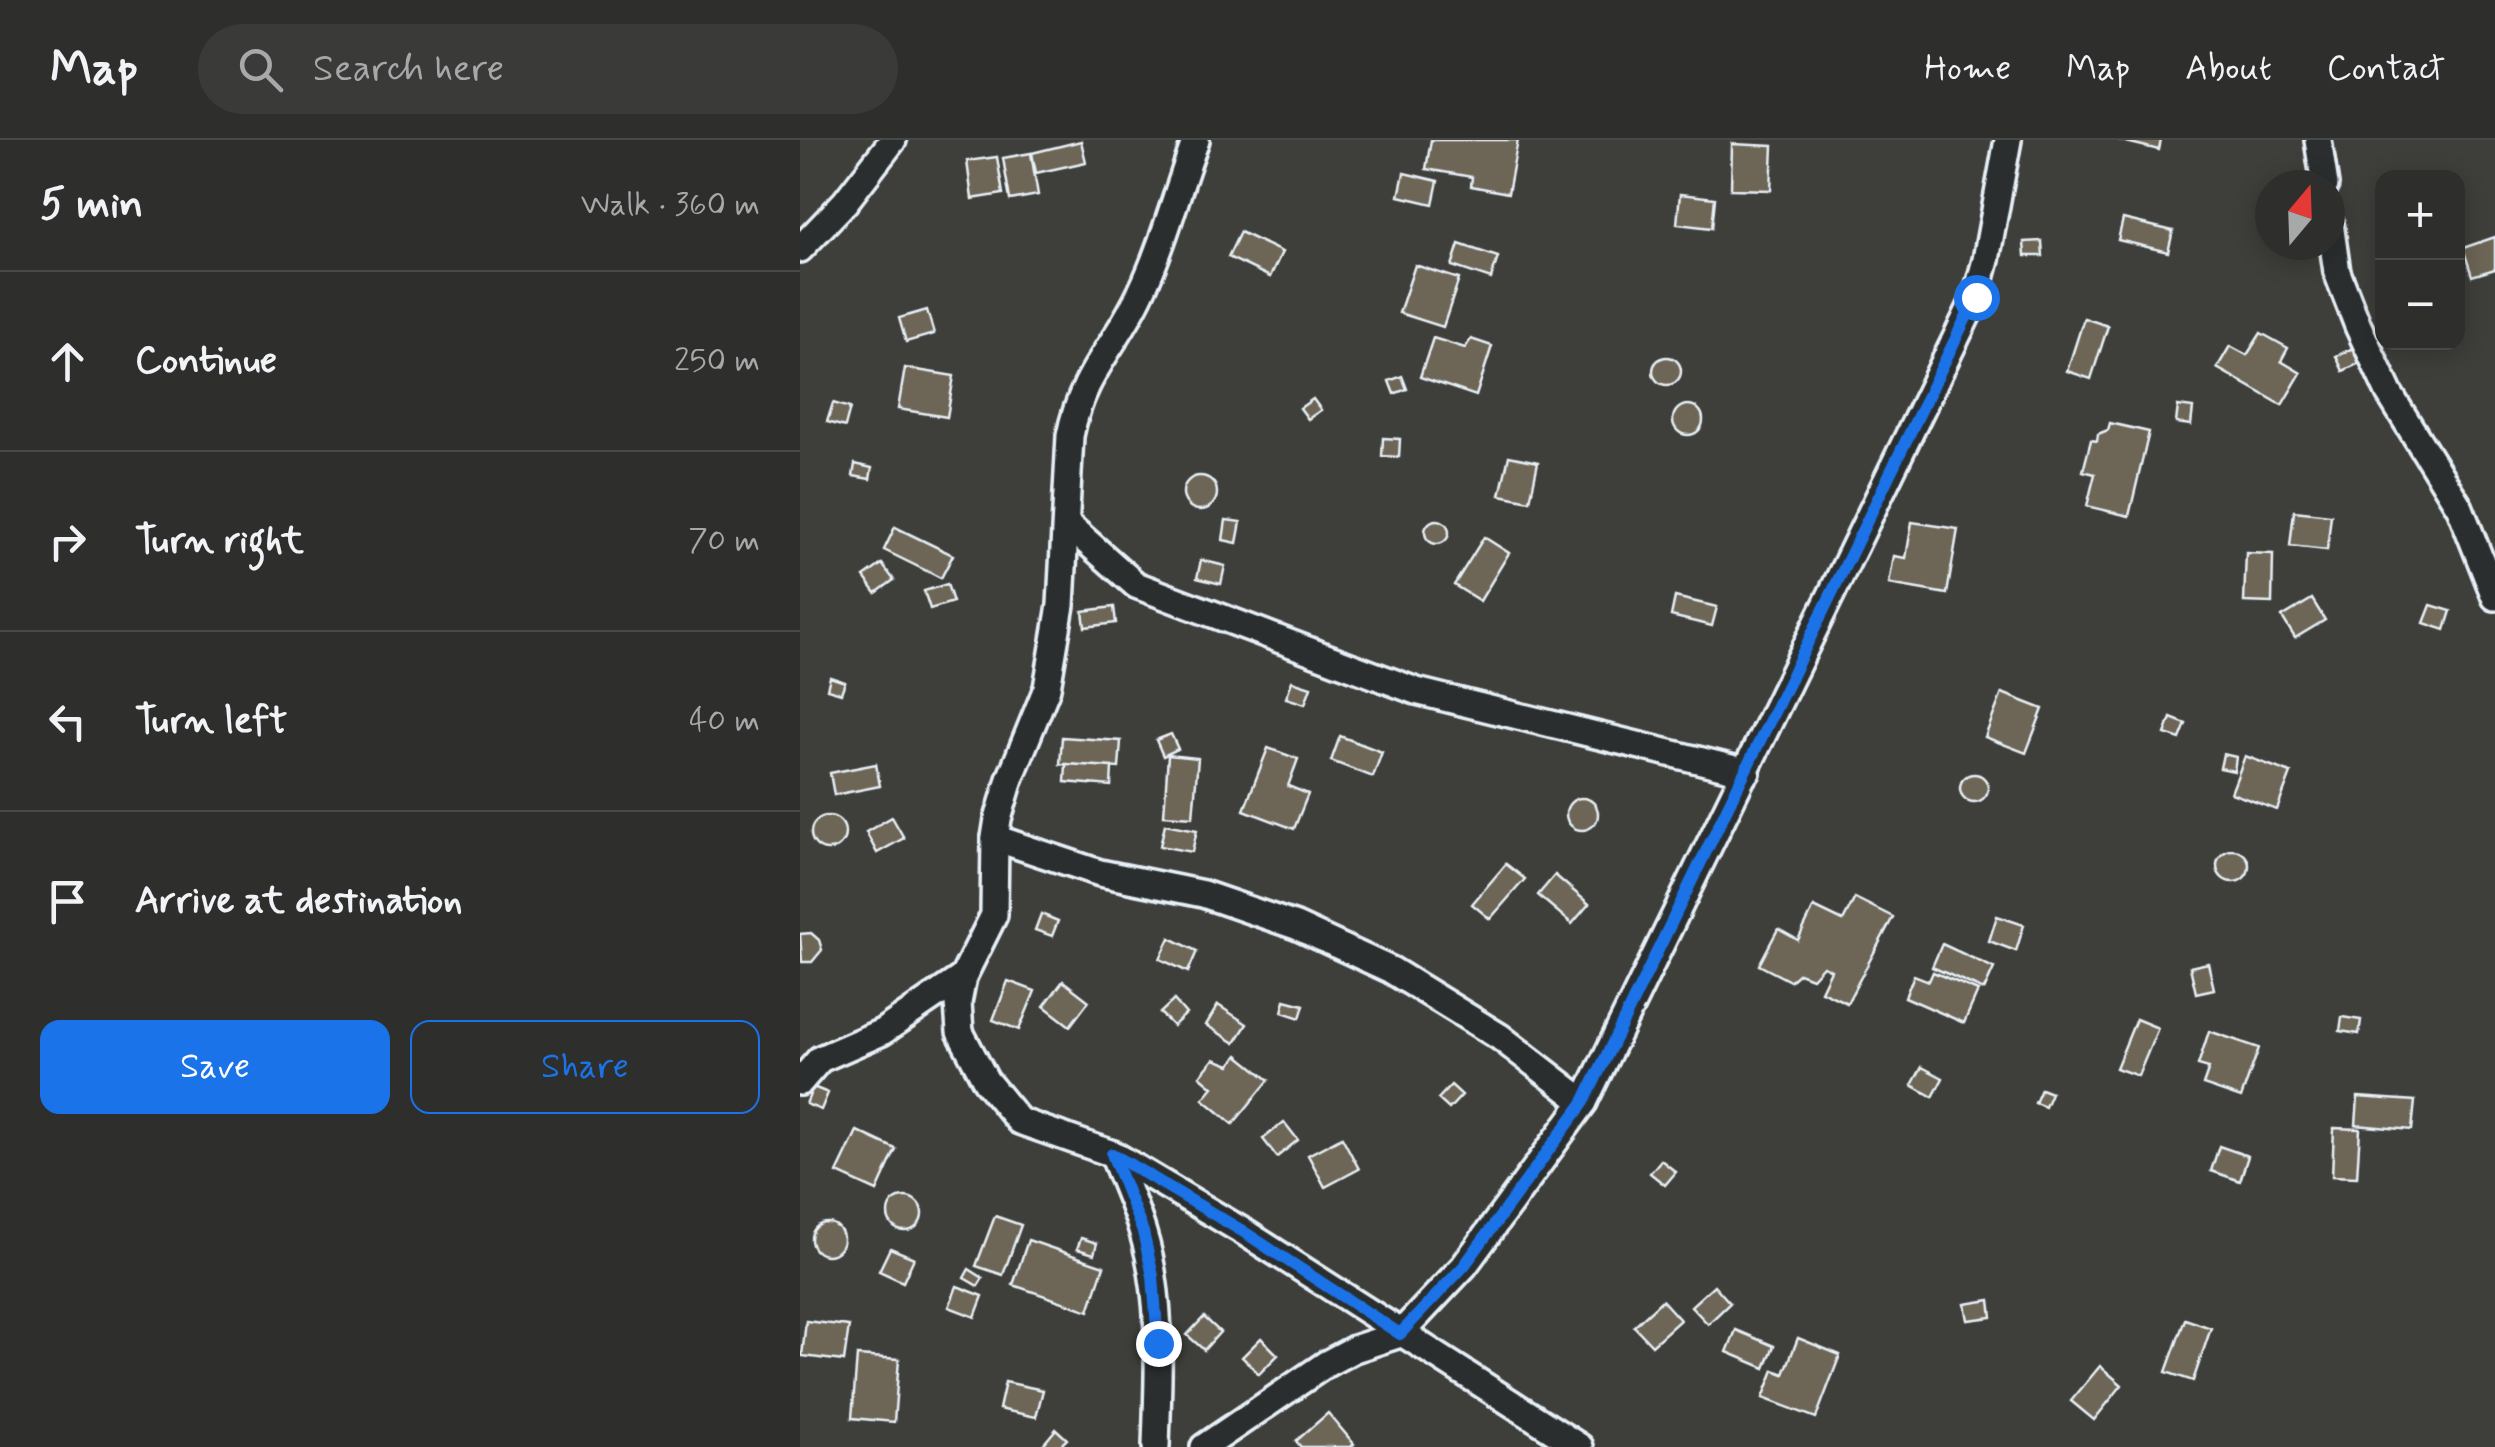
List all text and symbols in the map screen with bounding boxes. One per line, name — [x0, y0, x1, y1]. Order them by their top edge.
search box — [198, 24, 898, 114]
text: Map — [50, 38, 138, 101]
icon: search — [233, 42, 288, 97]
text: Search here — [313, 45, 504, 94]
text: Home — [1924, 46, 2011, 92]
text: Map — [2066, 46, 2130, 92]
text: About — [2185, 46, 2272, 92]
text: Contact — [2327, 46, 2445, 92]
north arrow — [2255, 170, 2345, 260]
map controls — [2375, 170, 2465, 350]
button: + — [2375, 170, 2465, 260]
text: 5 min — [40, 178, 143, 233]
text: Walk · 360 m — [581, 184, 760, 226]
button: − — [2375, 260, 2465, 350]
route start — [1954, 275, 2000, 321]
icon: ahead — [40, 334, 95, 389]
text: Continue — [135, 337, 277, 386]
text: 250 m — [674, 340, 760, 382]
icon: right — [40, 514, 95, 569]
text: Turn right — [135, 517, 304, 566]
text: 70 m — [688, 520, 760, 562]
icon: left — [40, 694, 95, 749]
text: Turn left — [135, 697, 287, 746]
text: 40 m — [689, 700, 760, 742]
icon: arrive — [40, 874, 95, 929]
text: Arrive at destination — [135, 877, 462, 926]
button: Save — [40, 1020, 390, 1114]
button: Share — [410, 1020, 760, 1114]
route end — [1136, 1321, 1182, 1367]

